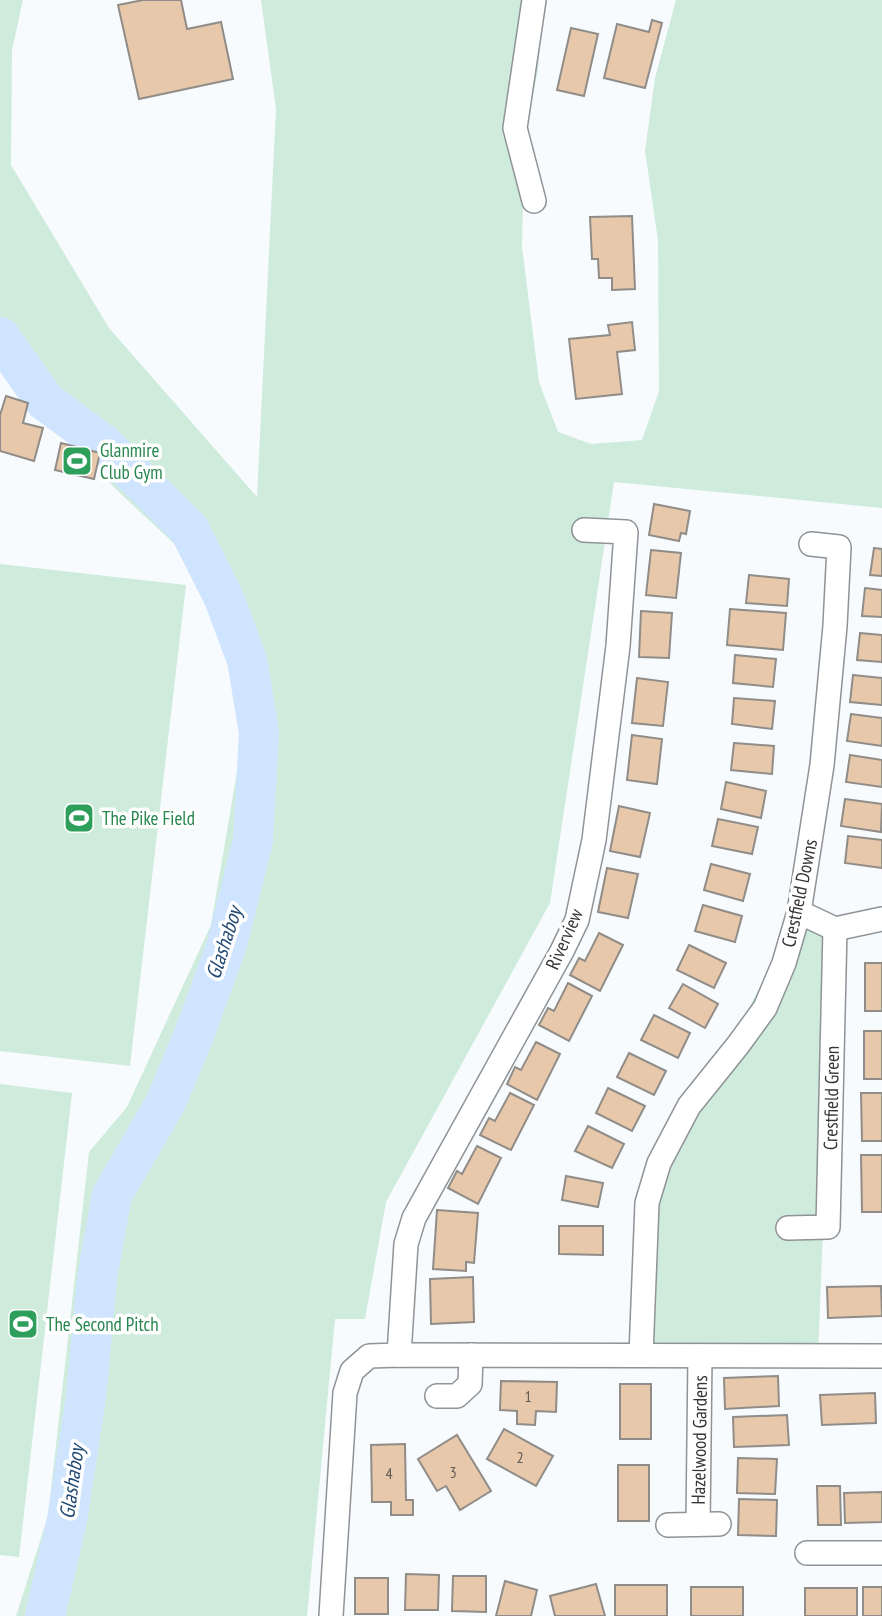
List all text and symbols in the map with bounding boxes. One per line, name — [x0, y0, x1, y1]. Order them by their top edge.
place label: Glanmire Club Gym — [100, 438, 163, 484]
sports icon: Glanmire Club Gym — [60, 444, 94, 478]
sports icon: The Pike Field — [62, 801, 96, 835]
place label: The Pike Field — [102, 806, 195, 830]
street label: Crestfield Downs — [776, 837, 822, 949]
water label: Glashaboy — [199, 900, 249, 982]
street label: Riverview — [540, 904, 588, 973]
street label: Crestfield Green — [818, 1046, 844, 1150]
sports icon: The Second Pitch — [6, 1307, 40, 1341]
place label: The Second Pitch — [46, 1312, 159, 1336]
street label: Hazelwood Gardens — [686, 1375, 712, 1505]
house number: 1 — [524, 1386, 532, 1406]
water label: Glashaboy — [53, 1440, 90, 1521]
house number: 2 — [516, 1447, 524, 1467]
house number: 3 — [449, 1462, 457, 1482]
house number: 4 — [385, 1463, 393, 1483]

